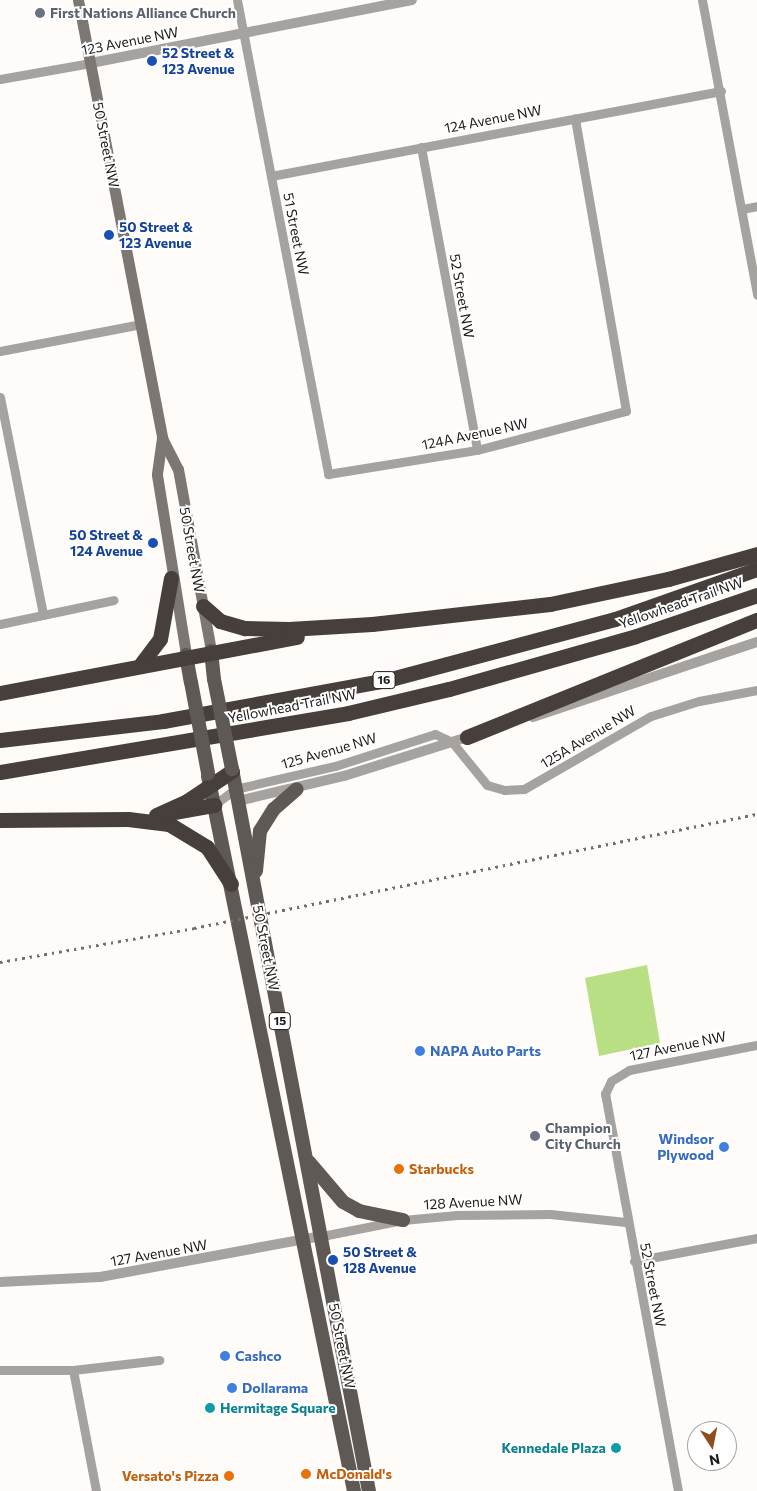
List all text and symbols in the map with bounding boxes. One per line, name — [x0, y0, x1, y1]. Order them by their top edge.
place label: First Nations Alliance Church — [50, 5, 236, 21]
marker: First Nations Alliance Church — [34, 7, 46, 19]
street label: 123 Avenue NW — [80, 23, 180, 59]
place label: 52 Street & 123 Avenue — [162, 45, 235, 78]
marker: 52 Street & 123 Avenue — [146, 55, 158, 67]
street label: 50 Street NW — [89, 101, 123, 189]
street label: 124 Avenue NW — [443, 101, 543, 137]
street label: 51 Street NW — [280, 191, 312, 277]
place label: 50 Street & 123 Avenue — [119, 219, 193, 252]
marker: 50 Street & 123 Avenue — [103, 229, 115, 241]
street label: 52 Street NW — [446, 252, 478, 340]
street label: 124A Avenue NW — [420, 415, 530, 453]
street label: 50 Street NW — [176, 506, 208, 594]
place label: 50 Street & 124 Avenue — [69, 527, 143, 560]
marker: 50 Street & 124 Avenue — [147, 537, 159, 549]
street label: Yellowhead Trail NW — [617, 574, 745, 632]
road number: 16 — [372, 670, 396, 690]
street label: Yellowhead Trail NW — [226, 685, 358, 727]
street label: 125A Avenue NW — [537, 702, 639, 772]
street label: 125 Avenue NW — [279, 729, 379, 773]
street label: 50 Street NW — [249, 904, 283, 992]
road number: 15 — [269, 1011, 291, 1030]
street label: 127 Avenue NW — [628, 1028, 728, 1064]
place label: NAPA Auto Parts — [430, 1043, 541, 1059]
marker: NAPA Auto Parts — [414, 1045, 426, 1057]
place label: Champion City Church — [545, 1120, 621, 1152]
marker: Champion City Church — [529, 1130, 541, 1142]
place label: Windsor Plywood — [657, 1131, 714, 1164]
marker: Windsor Plywood — [718, 1141, 730, 1153]
place label: Starbucks — [409, 1161, 474, 1177]
marker: Starbucks — [393, 1163, 405, 1175]
street label: 128 Avenue NW — [423, 1191, 523, 1213]
street label: 127 Avenue NW — [109, 1236, 209, 1270]
street label: 52 Street NW — [637, 1241, 669, 1329]
place label: 50 Street & 128 Avenue — [343, 1244, 417, 1276]
marker: 50 Street & 128 Avenue — [327, 1254, 339, 1266]
street label: 50 Street NW — [325, 1302, 359, 1390]
place label: Cashco — [235, 1348, 282, 1364]
marker: Cashco — [219, 1350, 231, 1362]
place label: Dollarama — [242, 1380, 308, 1396]
marker: Dollarama — [226, 1382, 238, 1394]
place label: Hermitage Square — [220, 1400, 336, 1416]
marker: Hermitage Square — [204, 1402, 216, 1414]
north arrow — [687, 1421, 737, 1471]
place label: Kennedale Plaza — [502, 1440, 606, 1456]
marker: Kennedale Plaza — [610, 1442, 622, 1454]
text: N — [708, 1451, 722, 1470]
place label: McDonald's — [316, 1466, 392, 1482]
place label: Versato's Pizza — [122, 1468, 219, 1484]
marker: McDonald's — [300, 1468, 312, 1480]
marker: Versato's Pizza — [223, 1470, 235, 1482]

